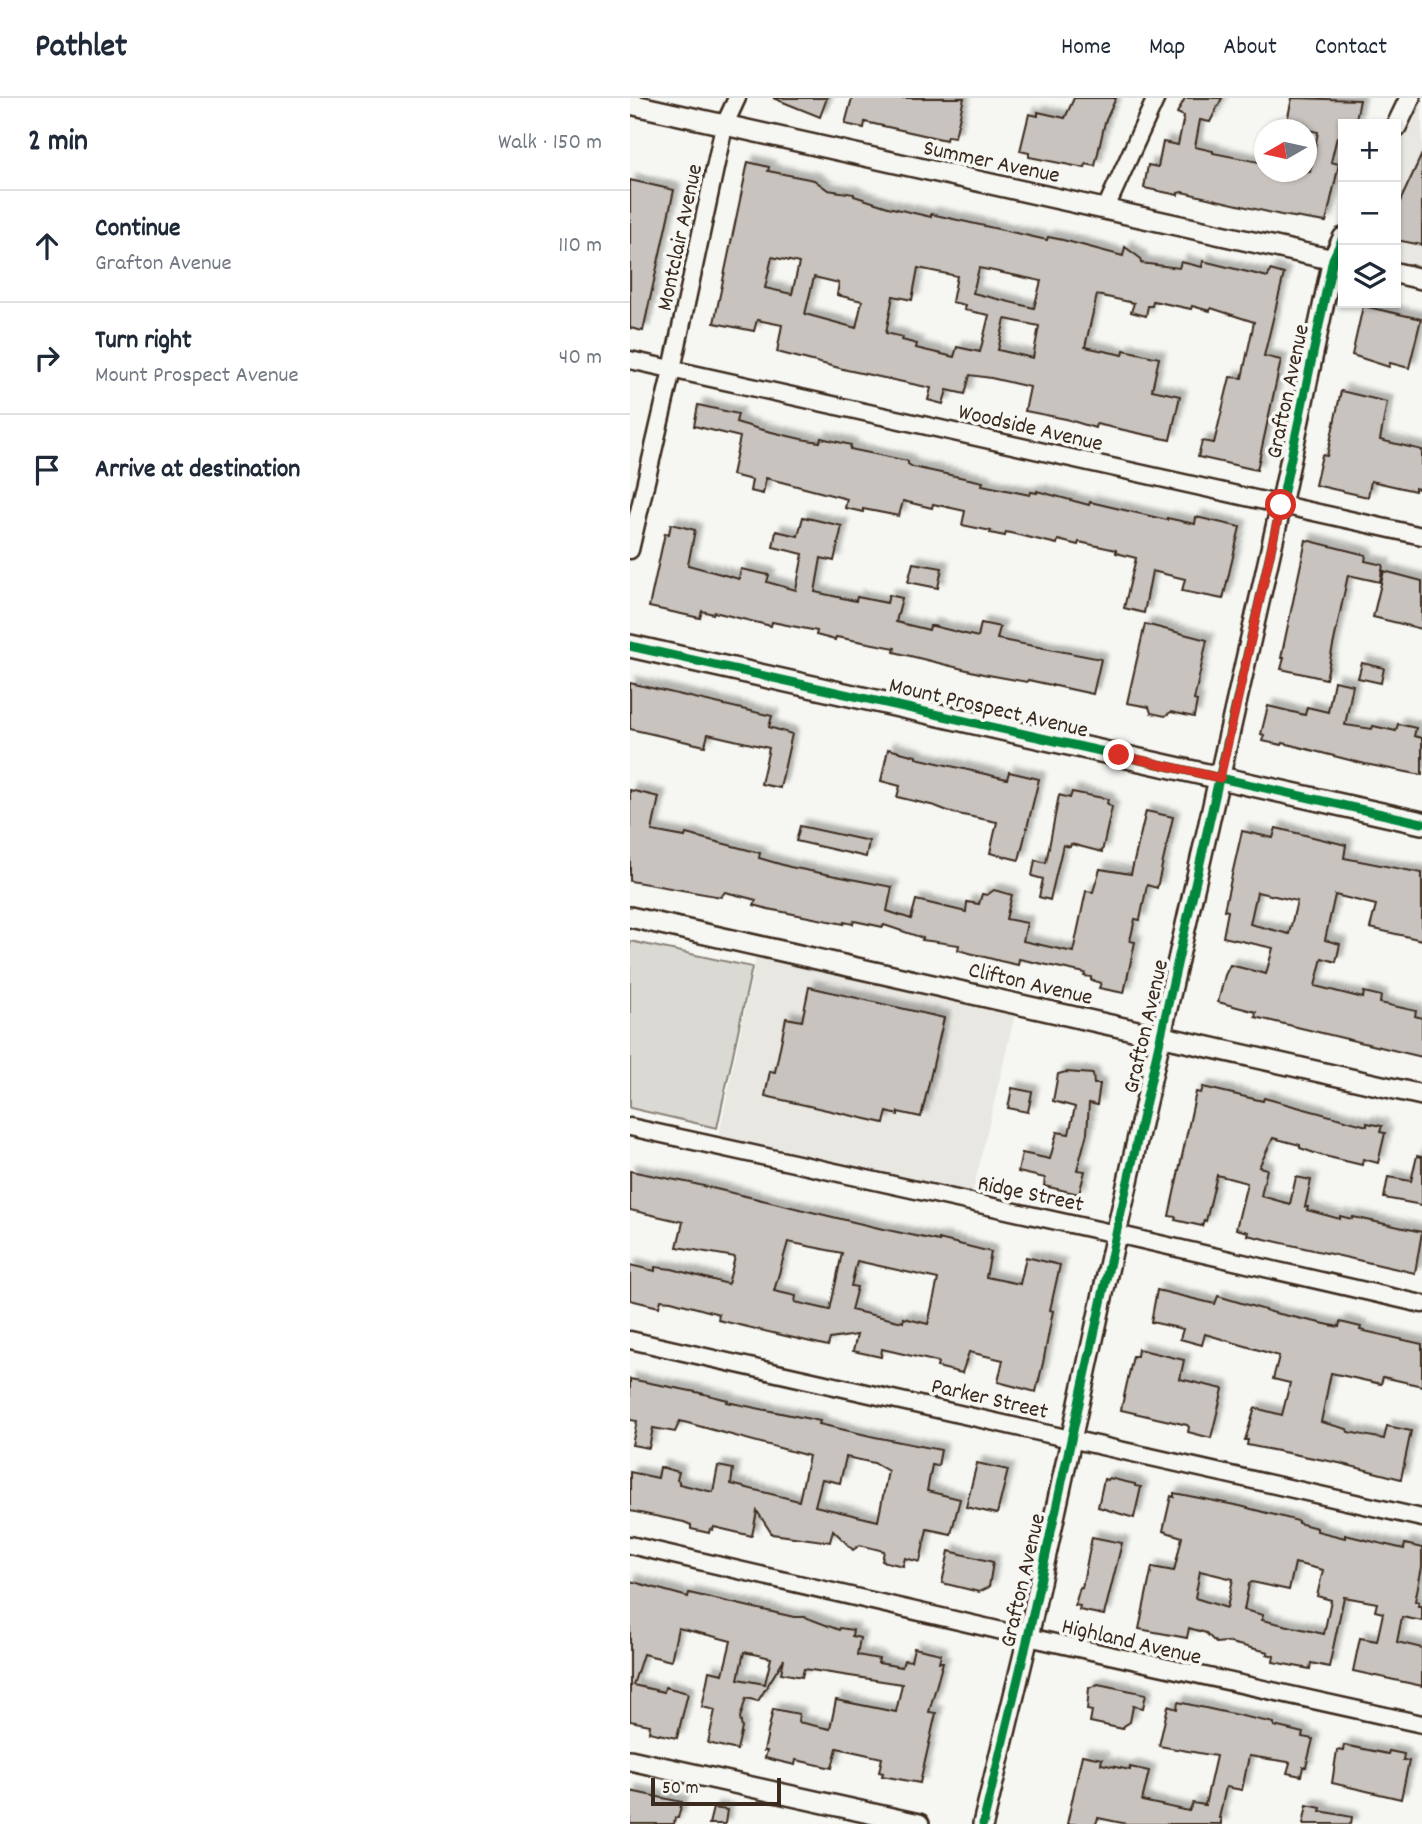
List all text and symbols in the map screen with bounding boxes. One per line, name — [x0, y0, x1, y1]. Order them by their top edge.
text: Pathlet — [35, 25, 127, 72]
text: Home — [1061, 31, 1111, 65]
text: Map — [1149, 31, 1185, 65]
text: About — [1223, 31, 1277, 65]
text: Contact — [1315, 31, 1387, 65]
north arrow — [1254, 119, 1317, 182]
map controls — [1338, 119, 1401, 308]
button: + — [1338, 119, 1401, 182]
text: 2 min — [28, 122, 88, 165]
text: Walk · 150 m — [498, 127, 602, 160]
street label: Summer Avenue — [920, 133, 1062, 194]
street label: Montclair Avenue — [650, 161, 713, 314]
button: − — [1338, 182, 1401, 245]
text: Continue — [95, 211, 180, 248]
icon: ahead — [28, 227, 66, 265]
text: 110 m — [558, 230, 602, 263]
button: layers — [1338, 245, 1401, 308]
text: Grafton Avenue — [95, 248, 232, 281]
street label: Grafton Avenue — [1259, 322, 1320, 462]
text: Turn right — [95, 323, 192, 360]
icon: right — [28, 339, 66, 377]
text: 40 m — [559, 342, 602, 375]
text: Mount Prospect Avenue — [95, 360, 299, 393]
street label: Woodside Avenue — [955, 397, 1106, 462]
icon: arrive — [28, 451, 66, 489]
text: Arrive at destination — [95, 452, 300, 489]
route start — [1265, 489, 1296, 520]
street label: Mount Prospect Avenue — [885, 670, 1091, 748]
route end — [1103, 739, 1134, 770]
street label: Clifton Avenue — [965, 955, 1096, 1016]
street label: Grafton Avenue — [1116, 957, 1179, 1097]
street label: Ridge Street — [974, 1168, 1086, 1223]
street label: Parker Street — [928, 1371, 1051, 1430]
street label: Grafton Avenue — [993, 1511, 1056, 1651]
street label: Highland Avenue — [1058, 1611, 1204, 1676]
scale bar — [651, 1775, 780, 1807]
text: 50 m — [662, 1776, 699, 1803]

